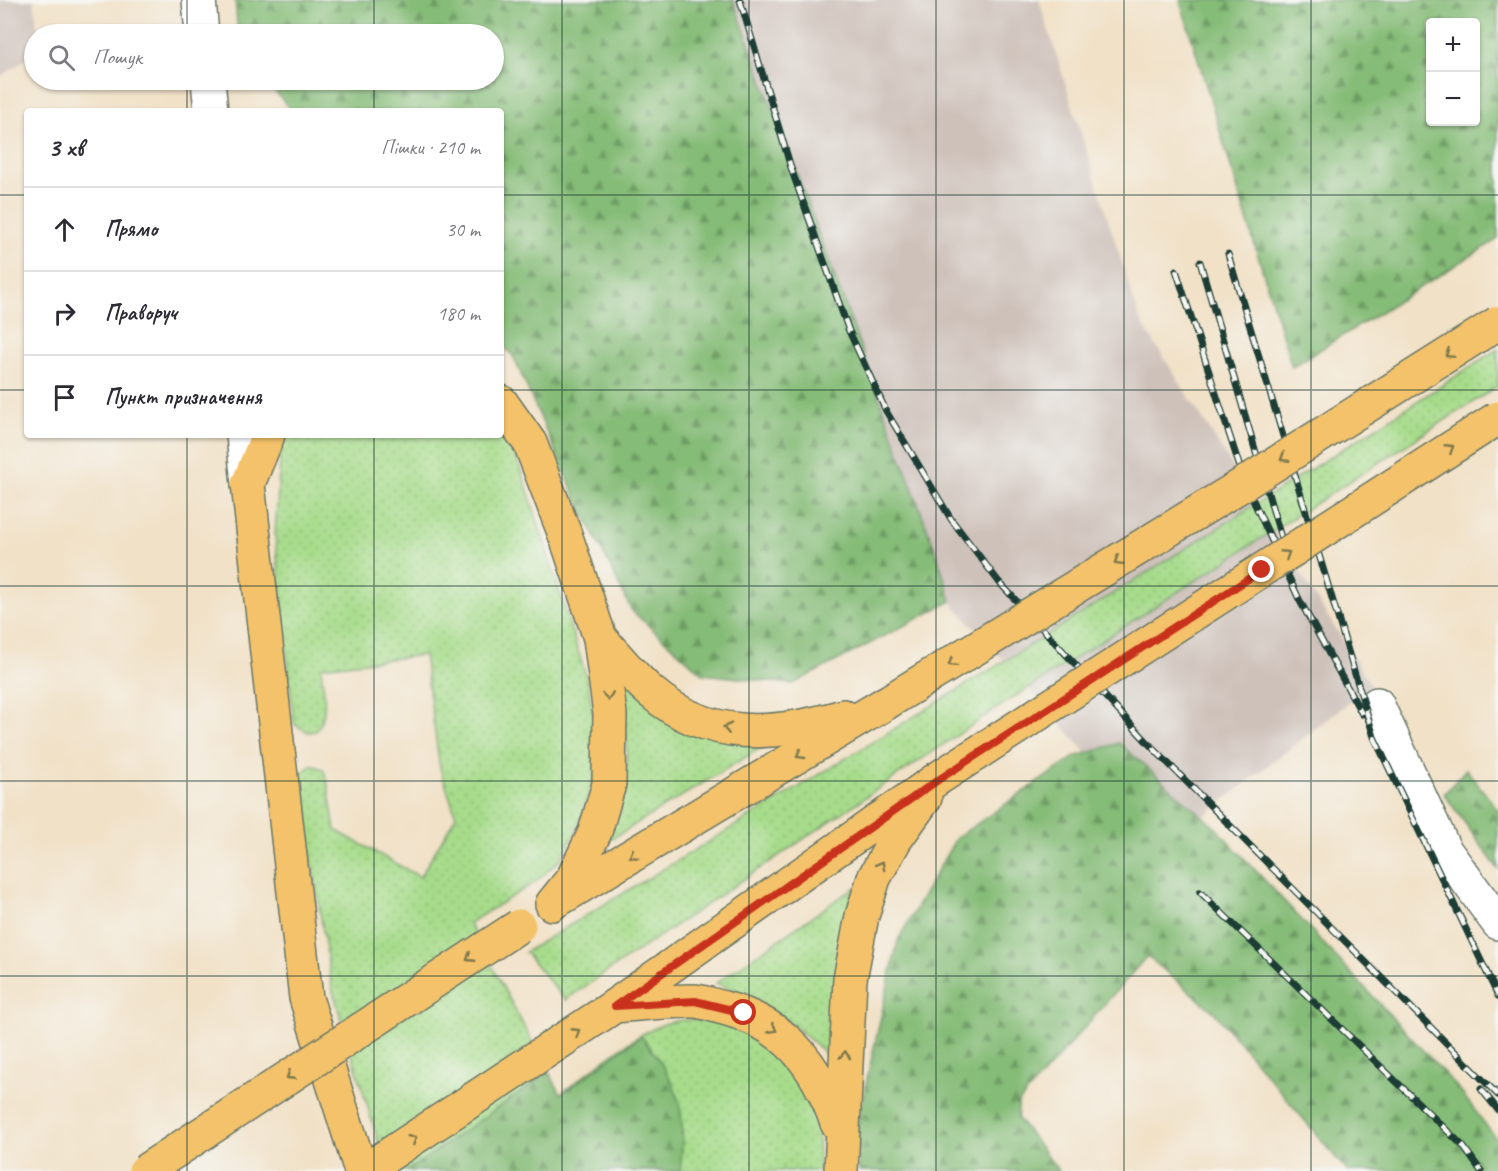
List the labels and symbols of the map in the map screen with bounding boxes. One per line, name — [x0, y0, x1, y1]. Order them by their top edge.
one-way arrow — [1444, 347, 1455, 358]
one-way arrow — [1444, 445, 1455, 456]
one-way arrow — [1280, 451, 1290, 463]
one-way arrow — [1280, 550, 1291, 561]
one-way arrow — [1114, 553, 1124, 565]
route end — [1248, 556, 1274, 582]
one-way arrow — [947, 655, 958, 666]
one-way arrow — [601, 692, 614, 701]
one-way arrow — [723, 722, 733, 735]
one-way arrow — [796, 747, 806, 759]
one-way arrow — [629, 848, 639, 860]
one-way arrow — [874, 861, 885, 872]
one-way arrow — [466, 950, 477, 961]
route start — [730, 999, 756, 1025]
one-way arrow — [767, 1022, 777, 1034]
one-way arrow — [570, 1028, 581, 1039]
one-way arrow — [839, 1051, 852, 1060]
one-way arrow — [285, 1069, 296, 1080]
one-way arrow — [407, 1135, 418, 1146]

